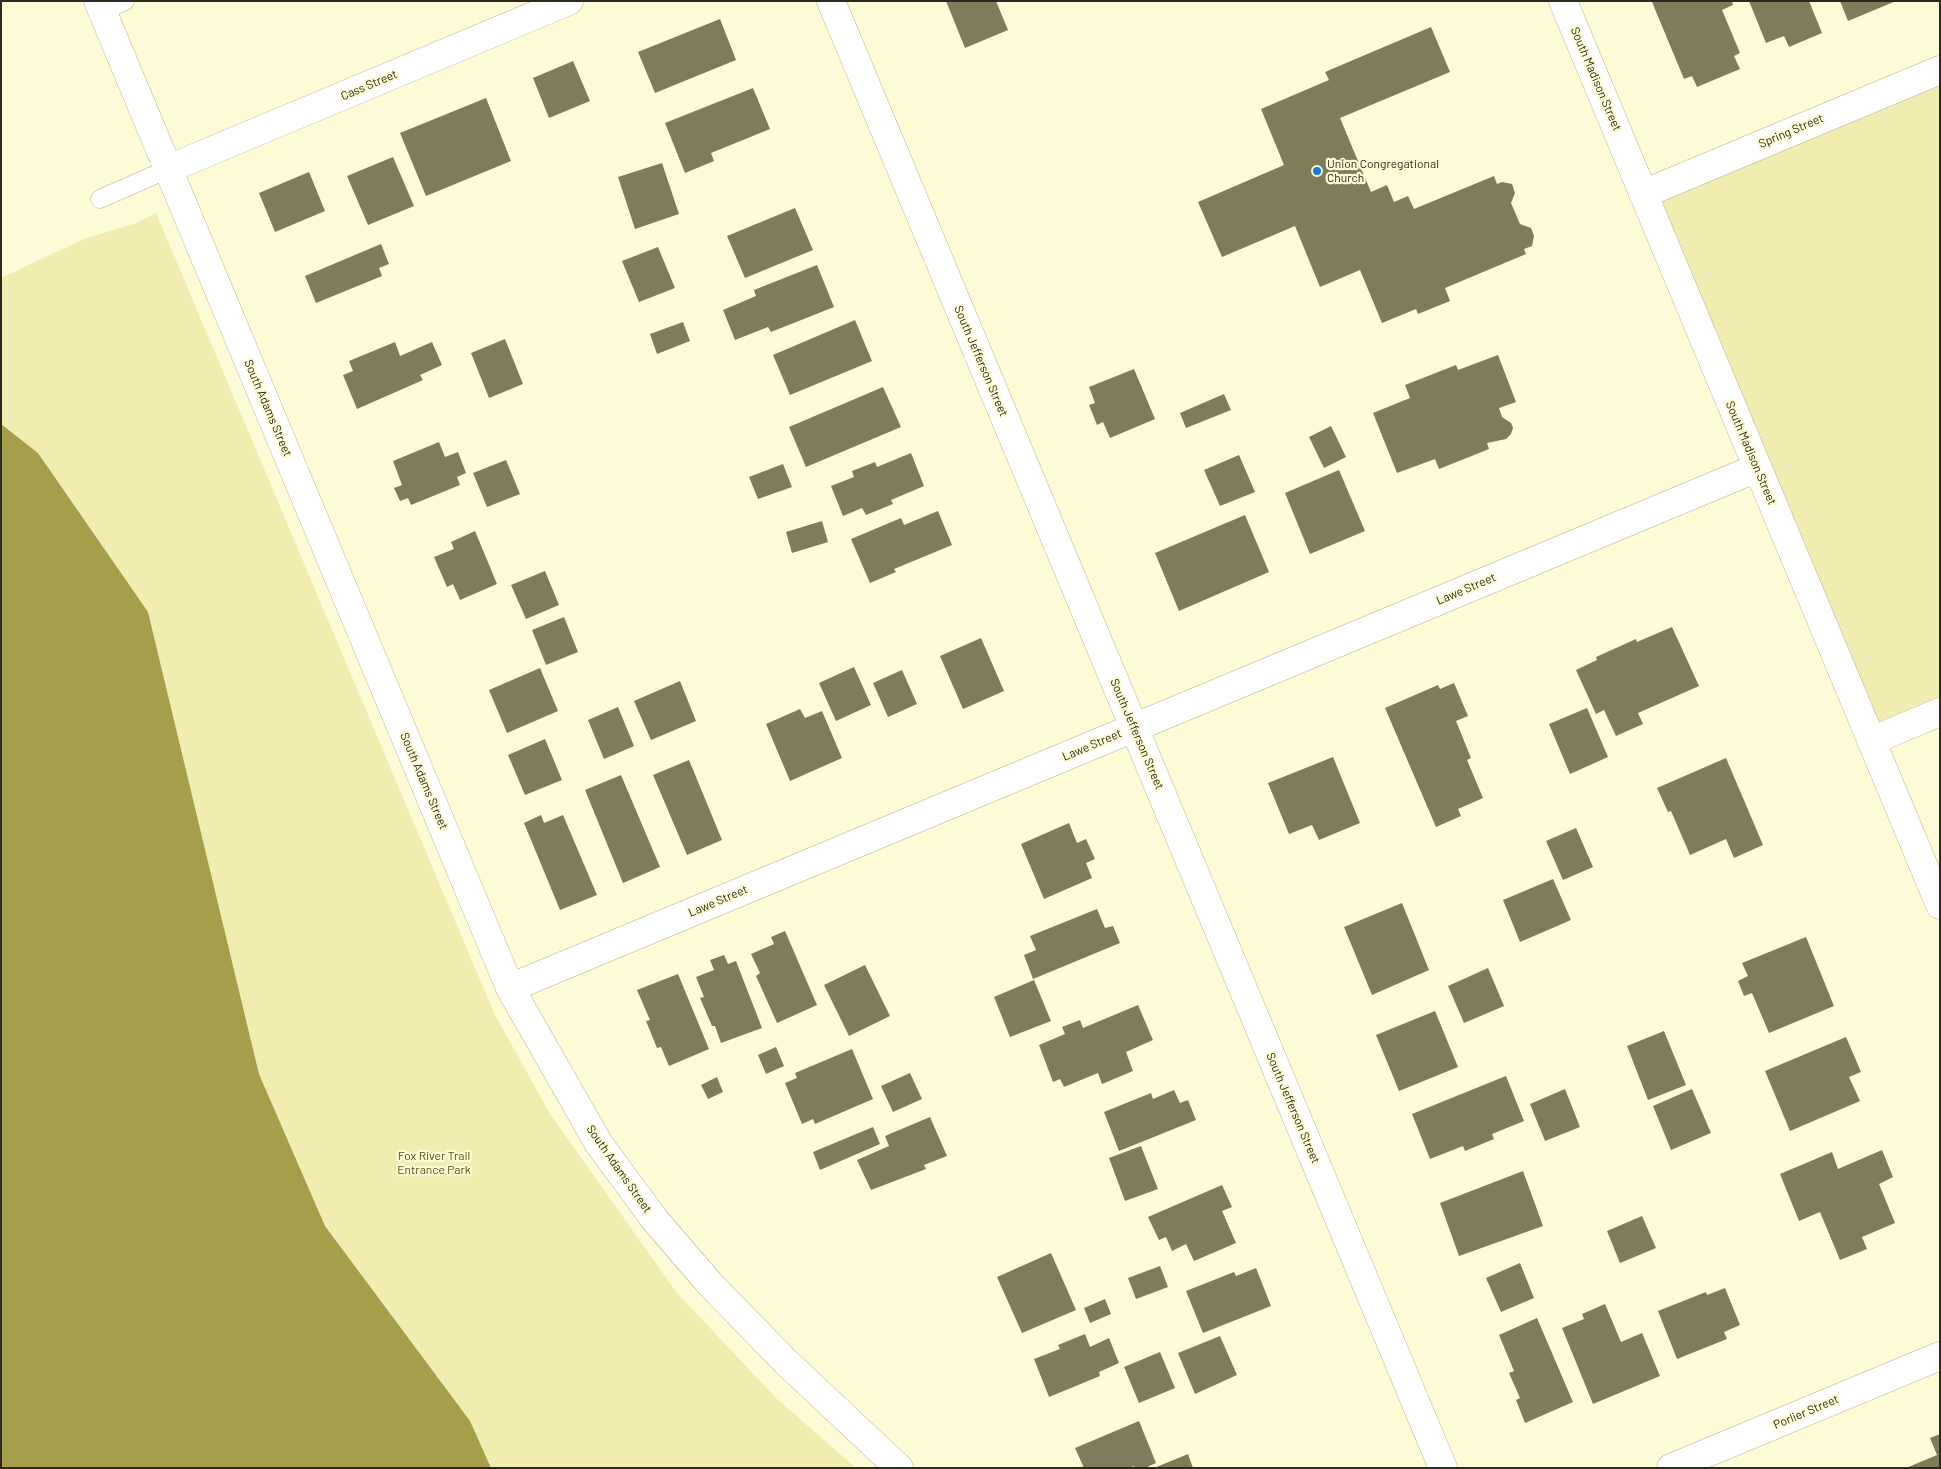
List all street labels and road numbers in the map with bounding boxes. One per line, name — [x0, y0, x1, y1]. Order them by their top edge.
street label: South Madison Street — [1568, 25, 1624, 133]
street label: Cass Street — [339, 67, 399, 103]
street label: Spring Street — [1756, 111, 1826, 151]
street label: South Jefferson Street — [951, 303, 1011, 419]
street label: South Adams Street — [241, 357, 295, 459]
street label: South Madison Street — [1723, 399, 1779, 507]
street label: Lawe Street — [1434, 570, 1498, 608]
street label: South Jefferson Street — [1107, 676, 1167, 792]
street label: Lawe Street — [1060, 726, 1124, 764]
street label: South Adams Street — [397, 730, 451, 832]
street label: Lawe Street — [686, 882, 750, 920]
street label: South Jefferson Street — [1263, 1050, 1323, 1166]
street label: South Adams Street — [583, 1122, 655, 1216]
street label: Porlier Street — [1771, 1392, 1841, 1432]

